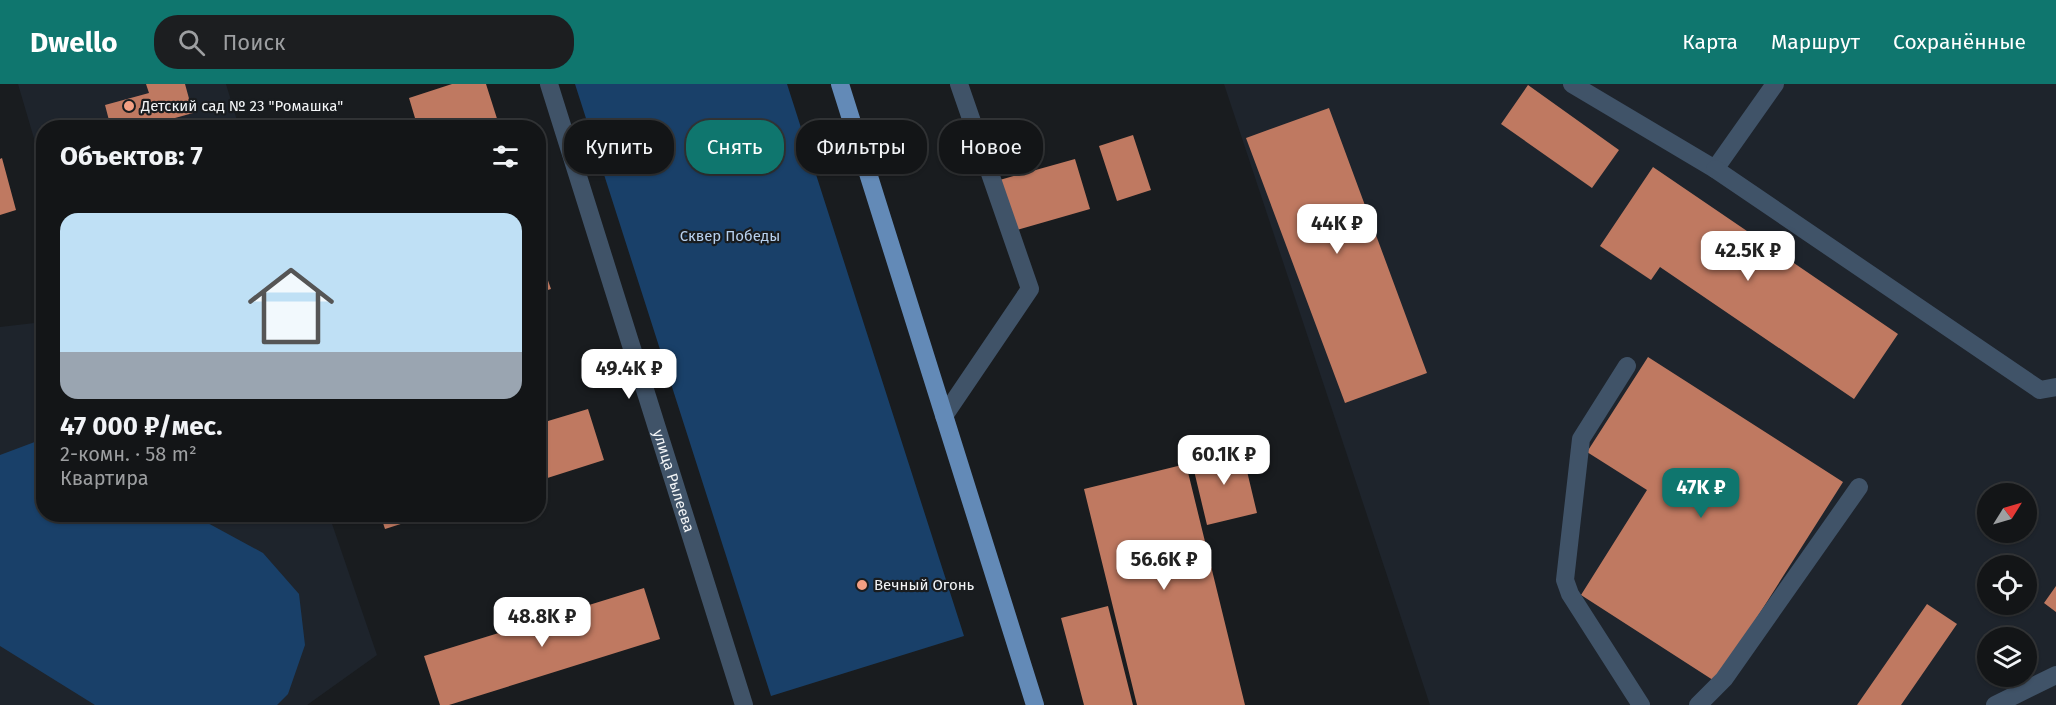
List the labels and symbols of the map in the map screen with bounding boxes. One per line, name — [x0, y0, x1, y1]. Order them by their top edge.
place label: Детский сад № 23 "Ромашка" — [140, 97, 343, 115]
marker: Детский сад № 23 "Ромашка" — [122, 99, 136, 113]
pin: 44K ₽ — [1295, 204, 1379, 255]
park label: Сквер Победы — [680, 227, 780, 245]
pin: 42.5K ₽ — [1693, 231, 1803, 282]
pin: 49.4K ₽ — [574, 349, 684, 400]
street label: улица Рылеева — [649, 427, 698, 535]
pin: 60.1K ₽ — [1169, 435, 1279, 486]
pin: 47K ₽ — [1659, 468, 1743, 519]
north arrow — [1977, 483, 2037, 543]
pin: 56.6K ₽ — [1109, 540, 1219, 591]
place label: Вечный Огонь — [874, 576, 975, 594]
marker: Вечный Огонь — [855, 578, 869, 592]
pin: 48.8K ₽ — [487, 597, 597, 648]

